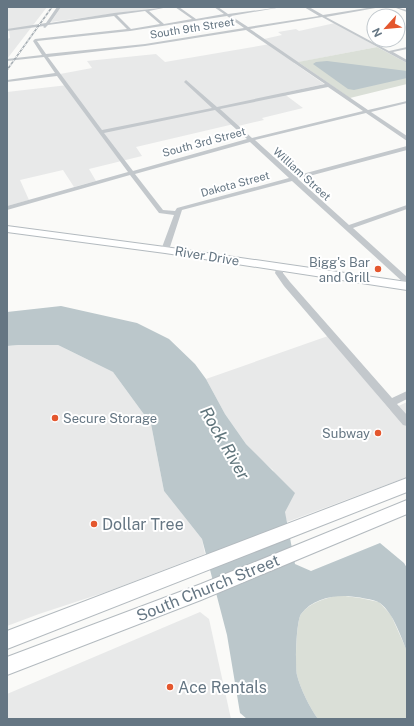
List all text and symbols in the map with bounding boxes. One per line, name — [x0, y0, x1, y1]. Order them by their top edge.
north arrow — [366, 8, 406, 48]
street label: South 9th Street — [149, 15, 235, 41]
text: N — [370, 26, 384, 39]
street label: South 3rd Street — [161, 125, 247, 159]
street label: William Street — [271, 145, 333, 203]
street label: Dakota Street — [199, 169, 271, 199]
street label: River Drive — [174, 244, 240, 268]
place label: Bigg's Bar and Grill — [309, 255, 370, 285]
marker: Bigg's Bar and Grill — [373, 264, 383, 274]
water label: Rock River — [196, 403, 254, 484]
place label: Secure Storage — [63, 411, 157, 426]
marker: Secure Storage — [50, 413, 60, 423]
place label: Subway — [322, 426, 370, 441]
marker: Subway — [373, 428, 383, 438]
place label: Dollar Tree — [102, 515, 184, 534]
marker: Dollar Tree — [89, 519, 99, 529]
street label: South Church Street — [134, 551, 282, 625]
place label: Ace Rentals — [178, 678, 267, 697]
marker: Ace Rentals — [165, 682, 175, 692]

